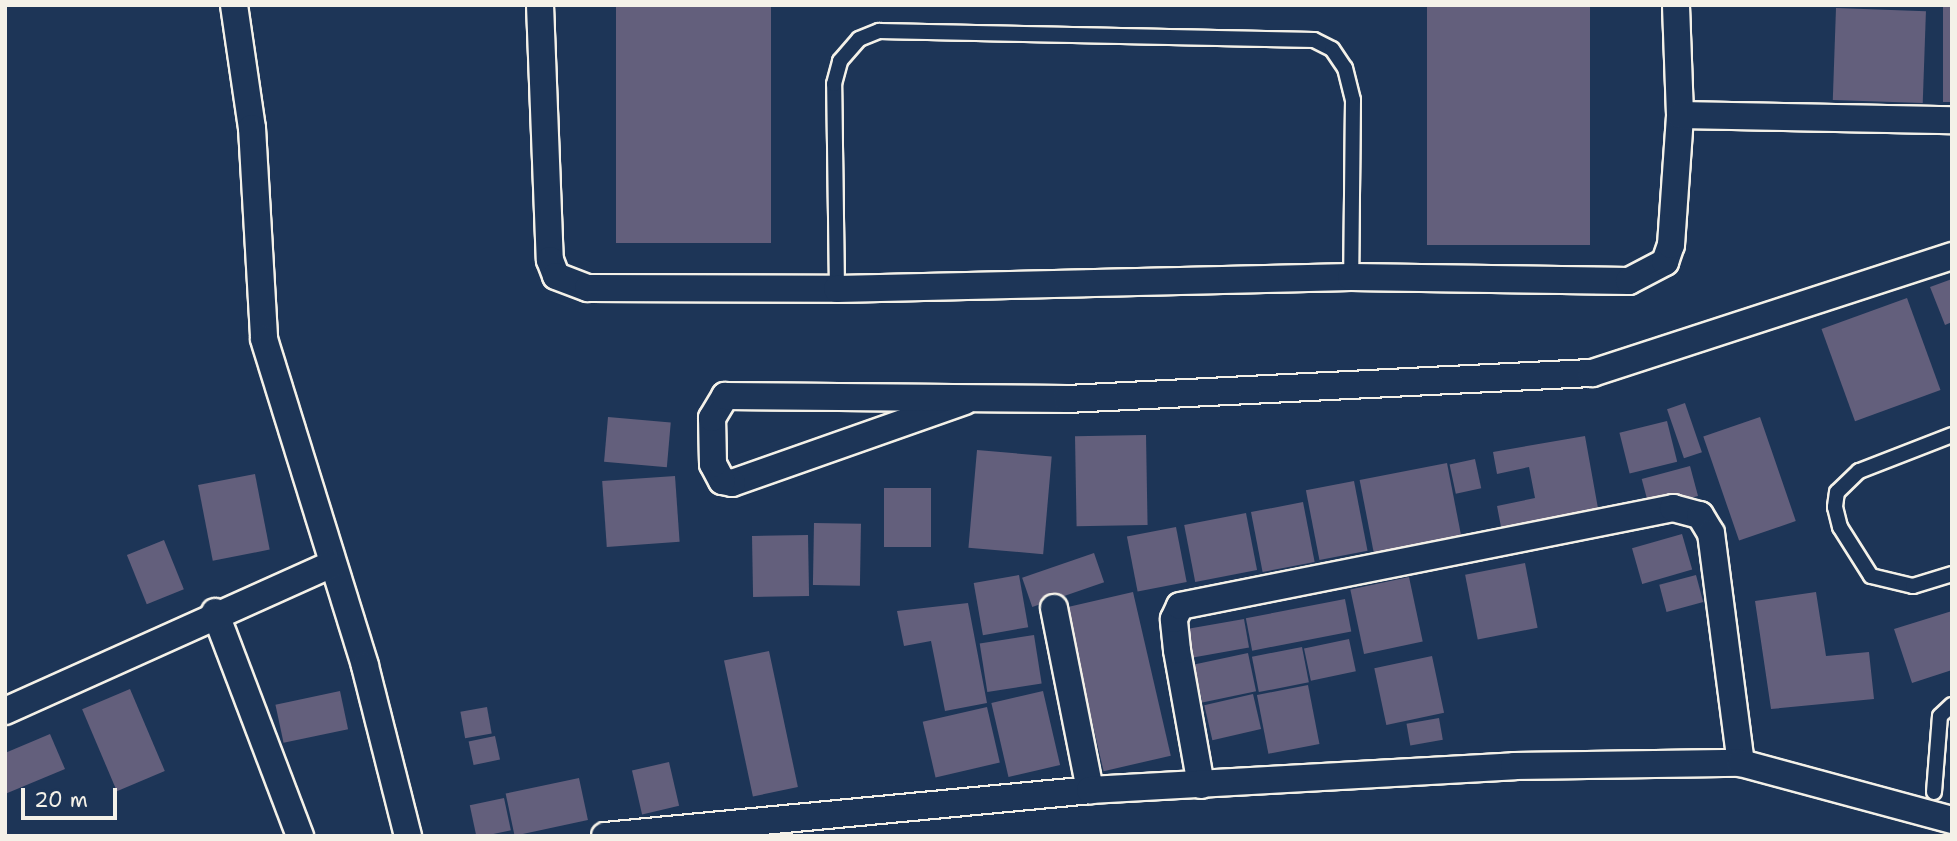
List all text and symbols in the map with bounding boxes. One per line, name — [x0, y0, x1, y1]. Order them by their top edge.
scale bar — [24, 774, 121, 818]
text: 20 m — [34, 786, 88, 814]

